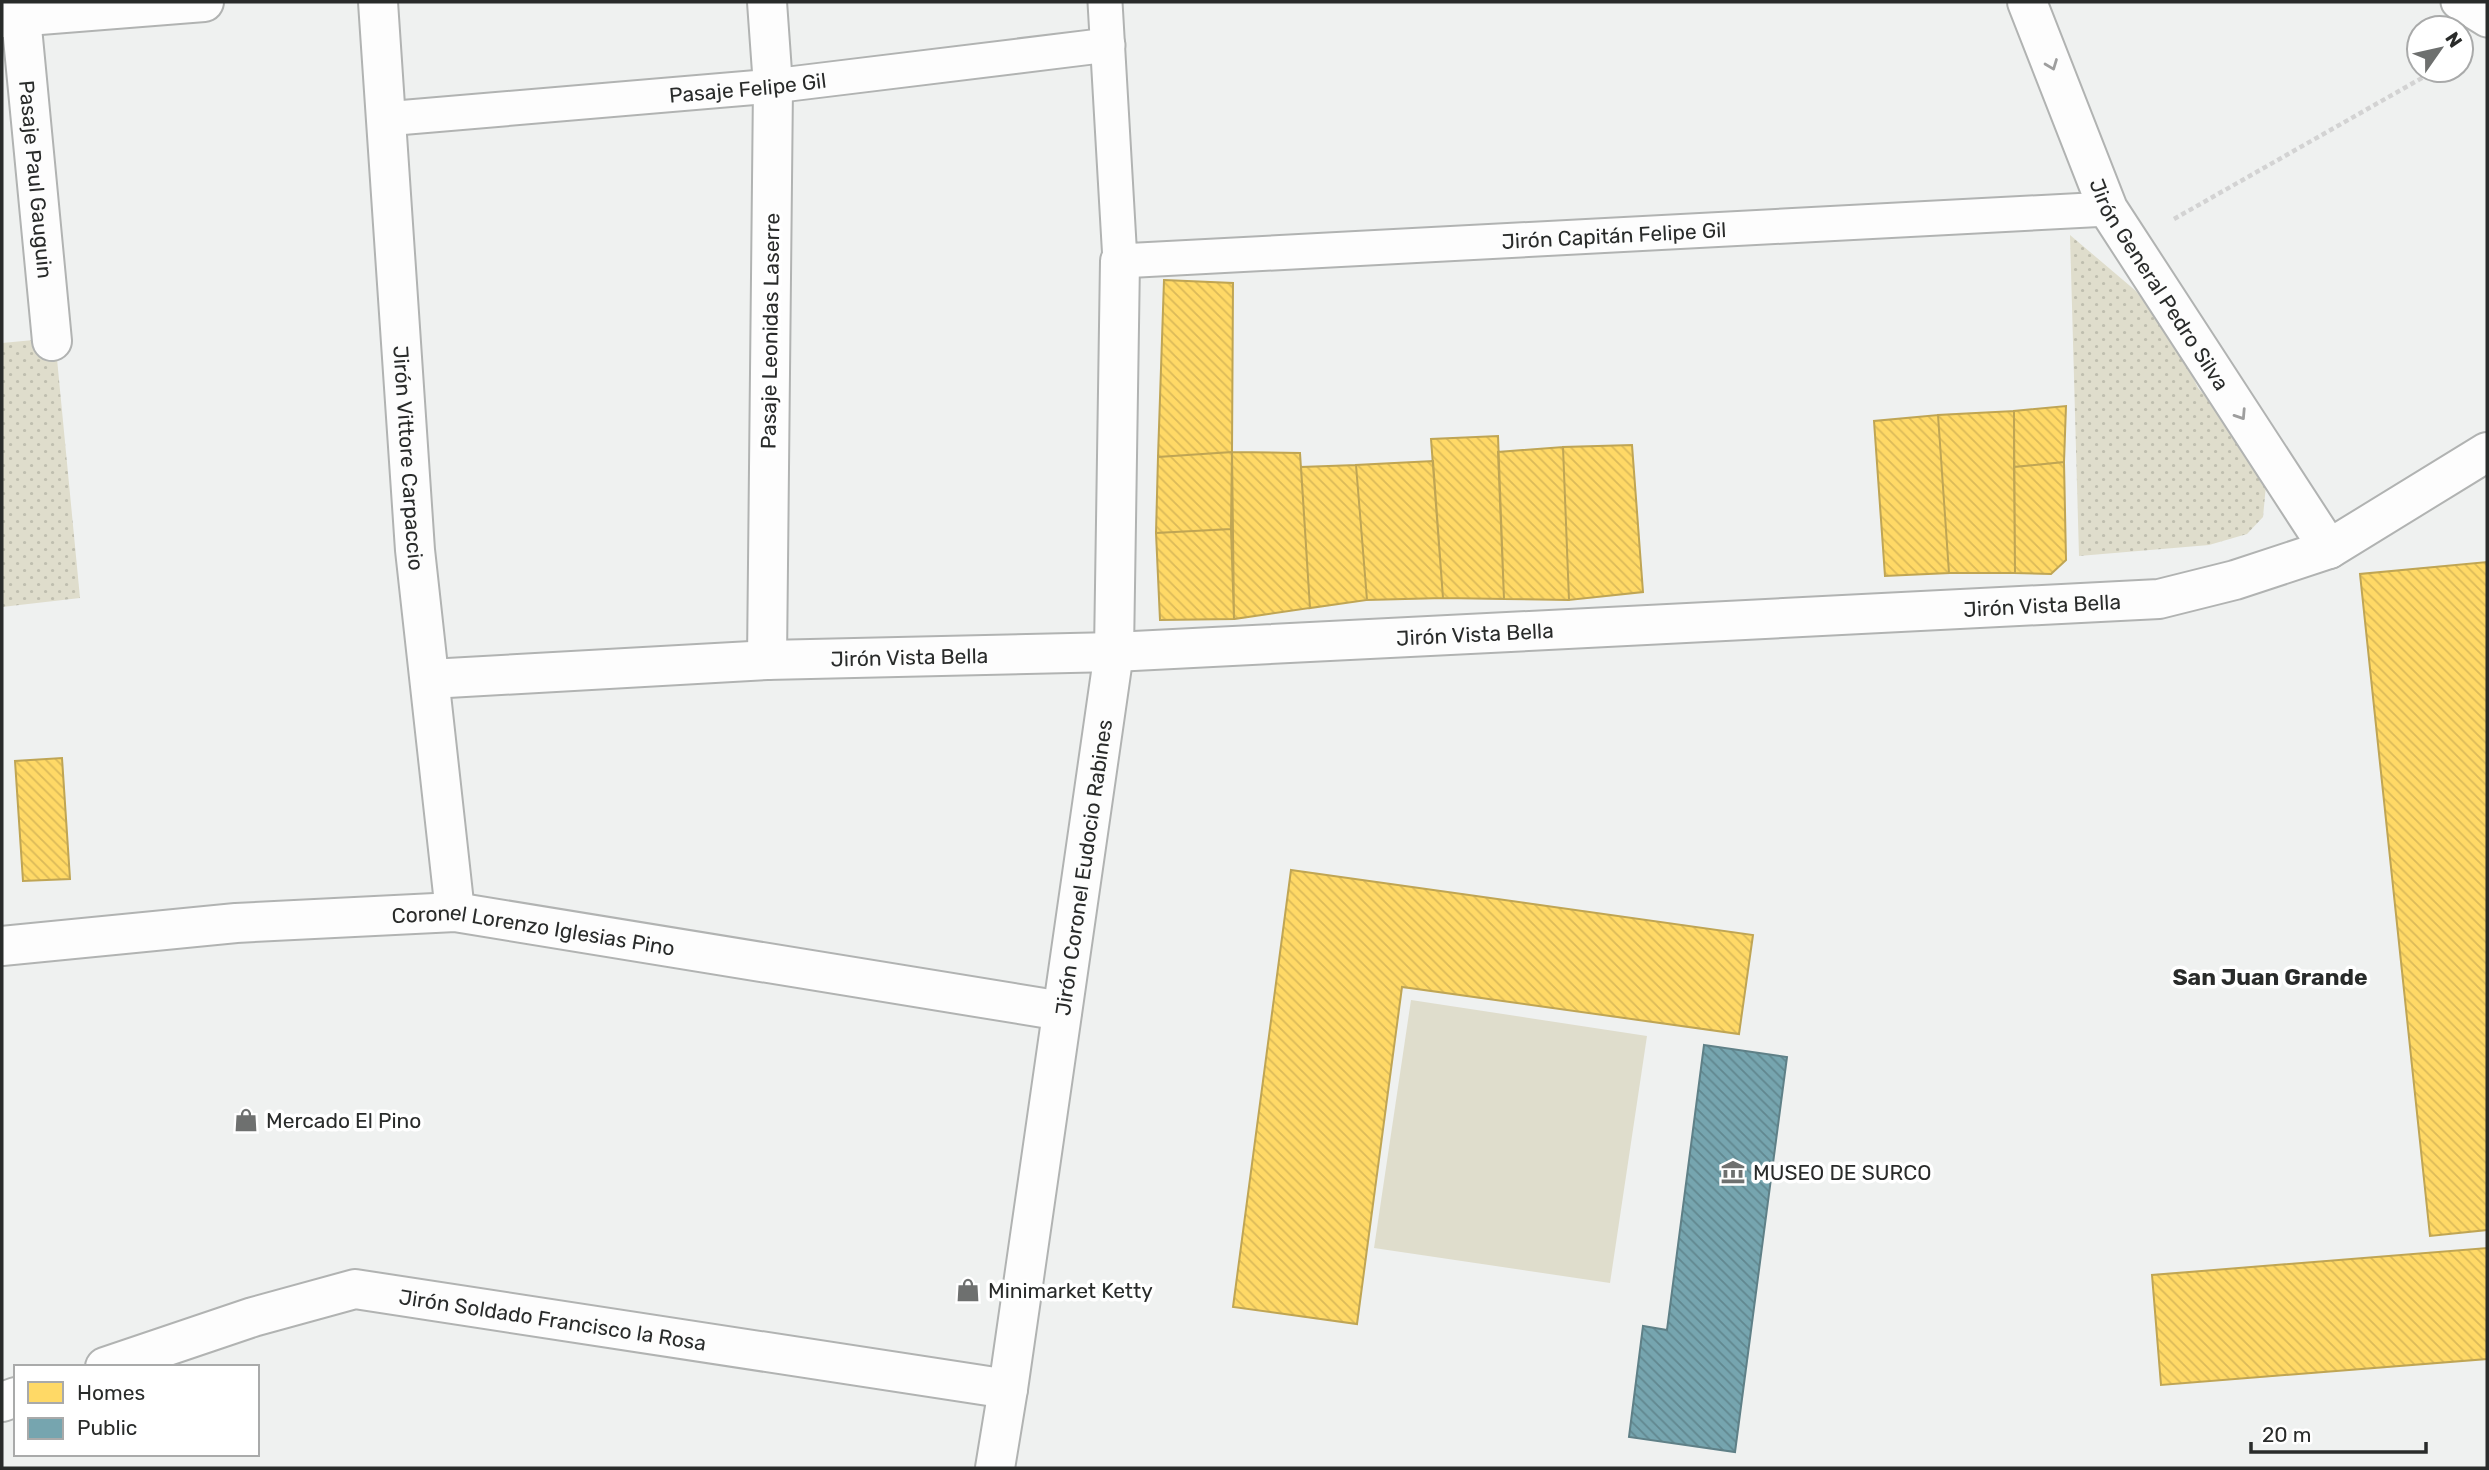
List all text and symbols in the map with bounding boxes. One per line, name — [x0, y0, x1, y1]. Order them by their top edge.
north arrow — [2405, 14, 2475, 84]
text: N — [2440, 28, 2467, 52]
one-way arrow — [2044, 59, 2058, 71]
street label: Pasaje Felipe Gil — [668, 67, 828, 107]
street label: Pasaje Paul Gauguin — [15, 79, 58, 280]
street label: Jirón General Pedro Silva — [2085, 175, 2235, 395]
street label: Pasaje Leonidas Laserre — [755, 213, 785, 449]
street label: Jirón Capitán Felipe Gil — [1501, 217, 1727, 253]
street label: Jirón Vittore Carpaccio — [389, 345, 430, 572]
one-way arrow — [2233, 407, 2246, 420]
street label: Jirón Vista Bella — [1963, 588, 2122, 621]
street label: Jirón Vista Bella — [1396, 617, 1554, 650]
street label: Jirón Vista Bella — [830, 642, 989, 671]
street label: Jirón Coronel Eudocio Rabines — [1049, 718, 1117, 1017]
street label: Coronel Lorenzo Iglesias Pino — [391, 899, 677, 960]
district label: San Juan Grande — [2172, 963, 2368, 991]
shop icon: Mercado El Pino — [232, 1106, 260, 1134]
place label: Mercado El Pino — [266, 1108, 421, 1133]
museum icon: MUSEO DE SURCO — [1719, 1158, 1747, 1186]
place label: MUSEO DE SURCO — [1753, 1160, 1931, 1185]
shop icon: Minimarket Ketty — [954, 1276, 982, 1304]
place label: Minimarket Ketty — [988, 1278, 1153, 1303]
street label: Jirón Soldado Francisco la Rosa — [397, 1283, 708, 1355]
legend — [14, 1365, 259, 1456]
text: Homes — [77, 1380, 145, 1405]
scale bar — [2251, 1410, 2426, 1454]
text: Public — [77, 1415, 137, 1440]
text: 20 m — [2262, 1422, 2311, 1447]

